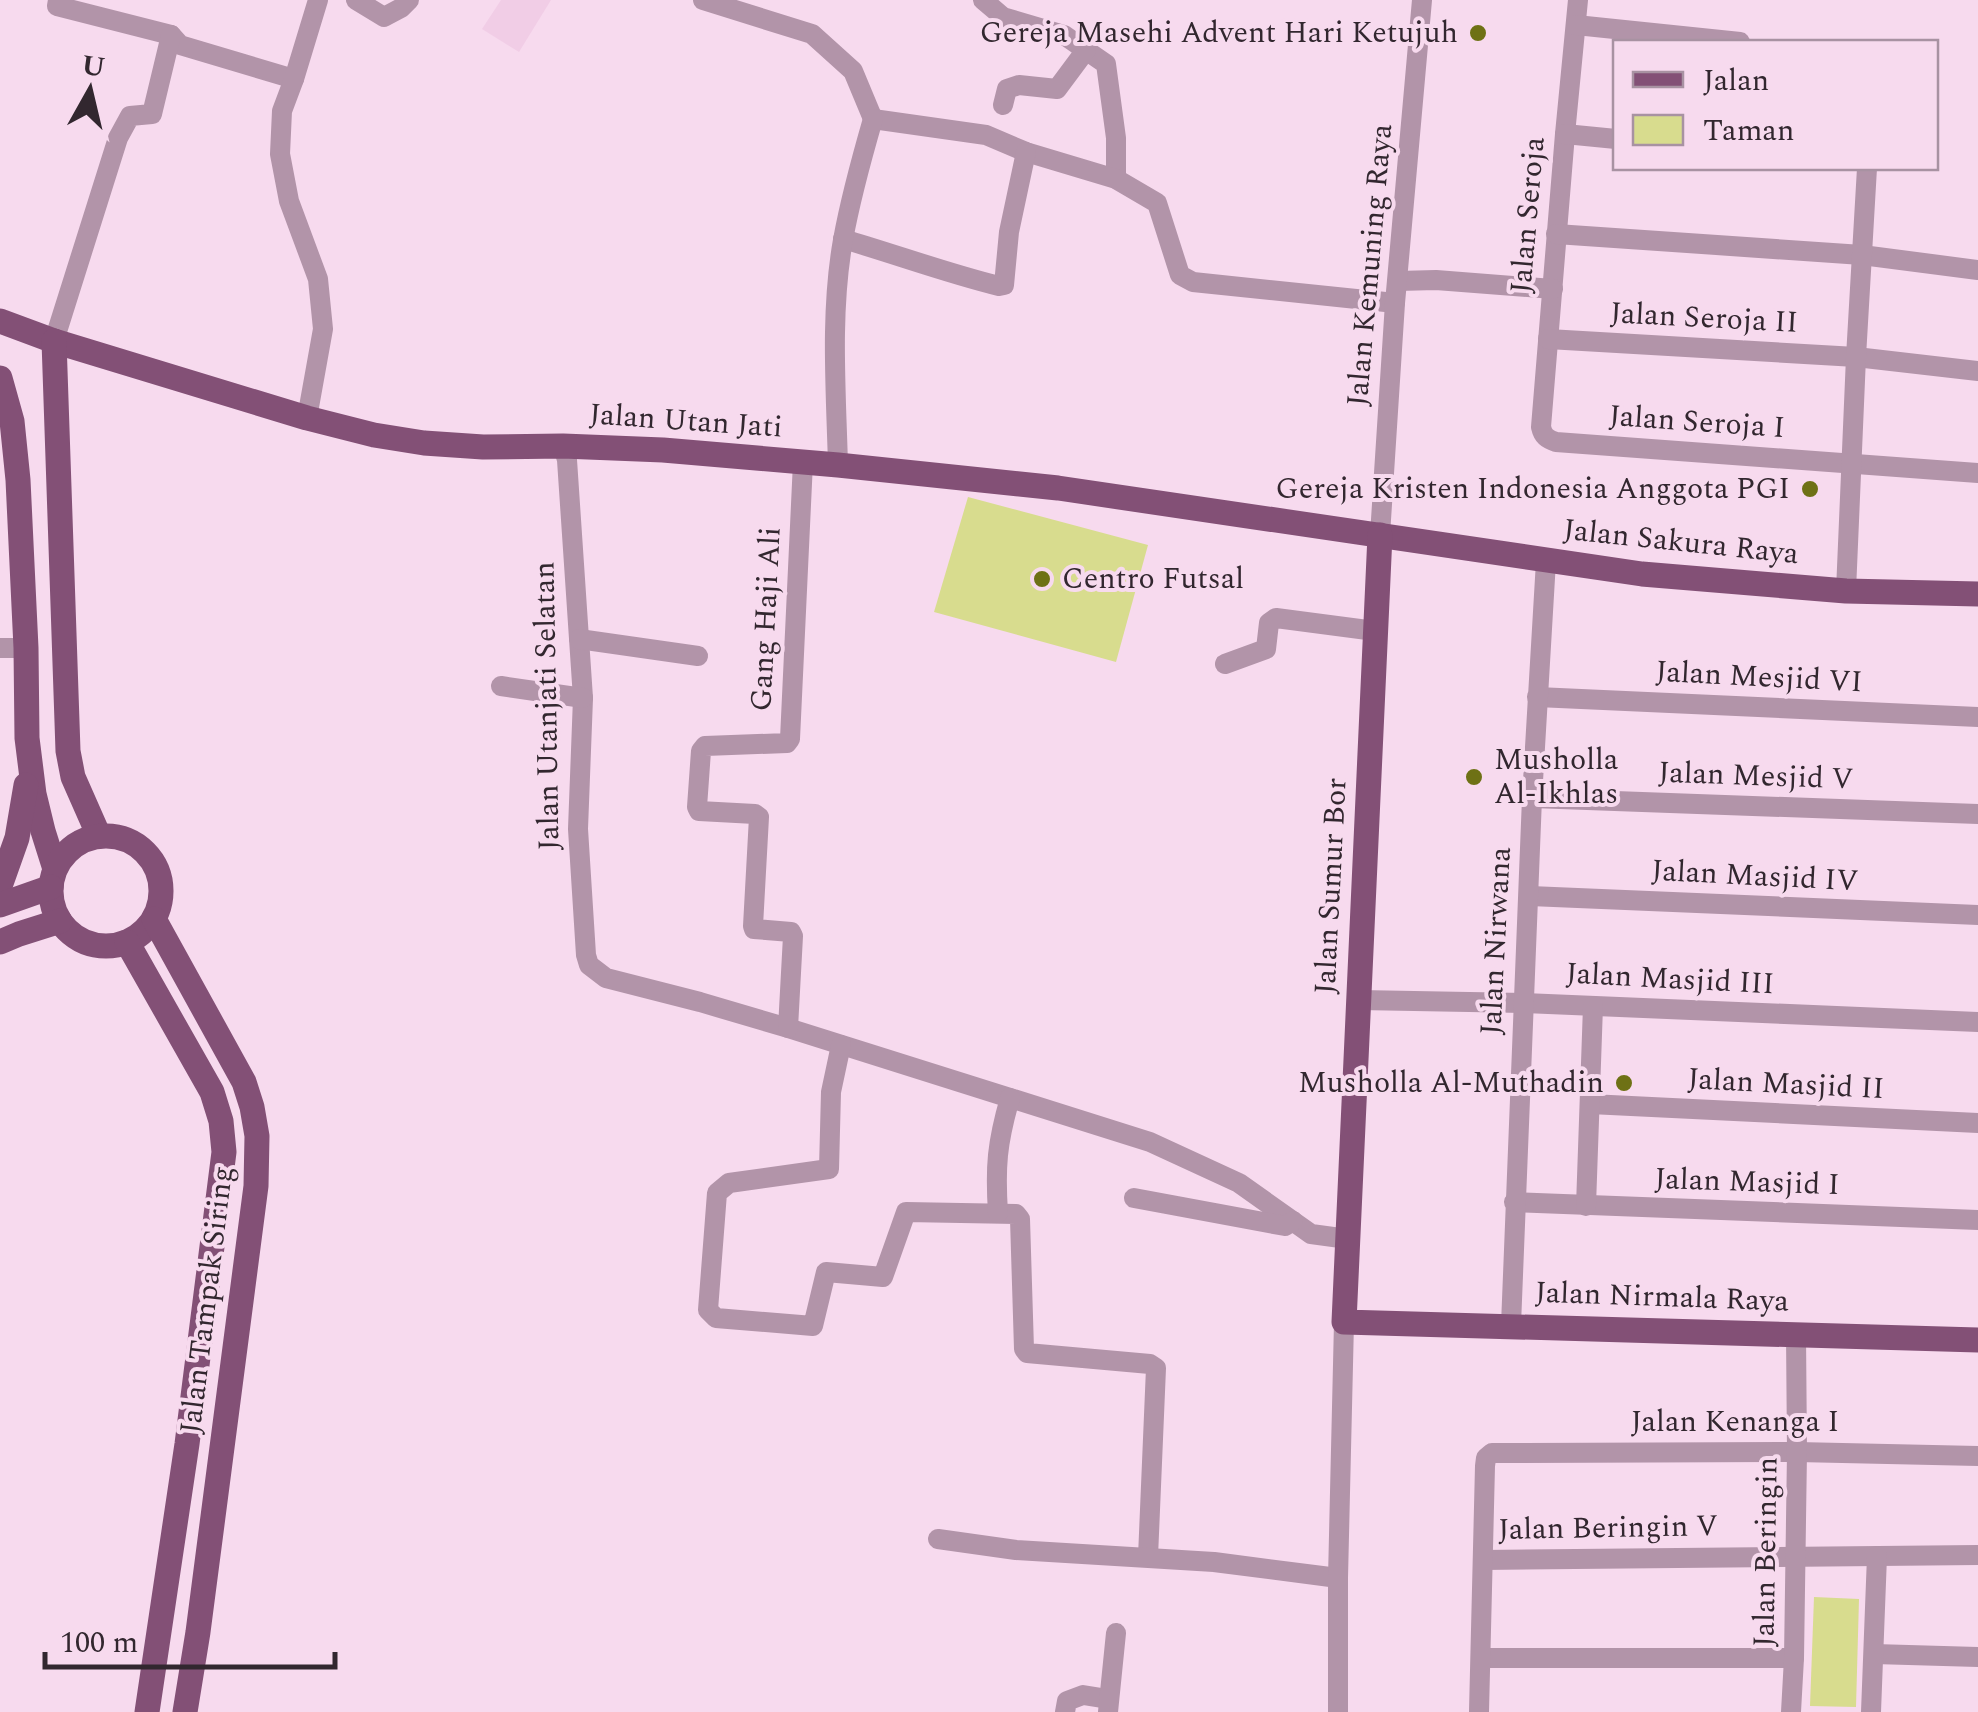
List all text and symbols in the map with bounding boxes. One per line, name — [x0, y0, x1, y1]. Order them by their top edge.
place label: Gereja Masehi Advent Hari Ketujuh — [980, 10, 1458, 56]
marker: Gereja Masehi Advent Hari Ketujuh — [1467, 22, 1489, 44]
north arrow — [40, 40, 140, 140]
legend — [1613, 40, 1938, 170]
text: U — [79, 44, 108, 90]
text: Jalan — [1703, 58, 1769, 104]
text: Taman — [1703, 108, 1794, 154]
street label: Jalan Kemuning Raya — [1335, 121, 1405, 408]
street label: Jalan Seroja — [1498, 134, 1558, 295]
street label: Jalan Seroja II — [1609, 290, 1799, 346]
street label: Jalan Utan Jati — [588, 391, 784, 451]
street label: Jalan Seroja I — [1607, 393, 1787, 451]
place label: Gereja Kristen Indonesia Anggota PGI — [1276, 466, 1790, 512]
marker: Gereja Kristen Indonesia Anggota PGI — [1799, 478, 1821, 500]
street label: Jalan Sakura Raya — [1561, 507, 1801, 577]
street label: Gang Haji Ali — [738, 526, 794, 712]
place label: Centro Futsal — [1062, 556, 1244, 602]
street label: Jalan Utanjati Selatan — [521, 561, 573, 851]
marker: Centro Futsal — [1031, 568, 1053, 590]
street label: Jalan Mesjid VI — [1654, 649, 1864, 705]
place label: Musholla Al-Ikhlas — [1494, 737, 1619, 817]
street label: Jalan Mesjid V — [1658, 750, 1854, 802]
marker: Musholla Al-Ikhlas — [1463, 766, 1485, 788]
street label: Jalan Sumur Bor — [1302, 777, 1360, 995]
street label: Jalan Nirwana — [1468, 845, 1524, 1036]
street label: Jalan Masjid IV — [1650, 848, 1860, 904]
street label: Jalan Masjid III — [1565, 951, 1775, 1007]
street label: Jalan Masjid II — [1687, 1056, 1885, 1112]
place label: Musholla Al-Muthadin — [1298, 1060, 1604, 1106]
marker: Musholla Al-Muthadin — [1613, 1072, 1635, 1094]
street label: Jalan Masjid I — [1654, 1156, 1840, 1208]
street label: Jalan Tampak Siring — [168, 1163, 246, 1437]
street label: Jalan Nirmala Raya — [1534, 1270, 1790, 1324]
street label: Jalan Kenanga I — [1631, 1399, 1839, 1445]
street label: Jalan Beringin — [1741, 1457, 1791, 1647]
street label: Jalan Beringin V — [1498, 1503, 1718, 1553]
scale bar — [45, 1607, 335, 1669]
text: 100 m — [60, 1620, 138, 1666]

